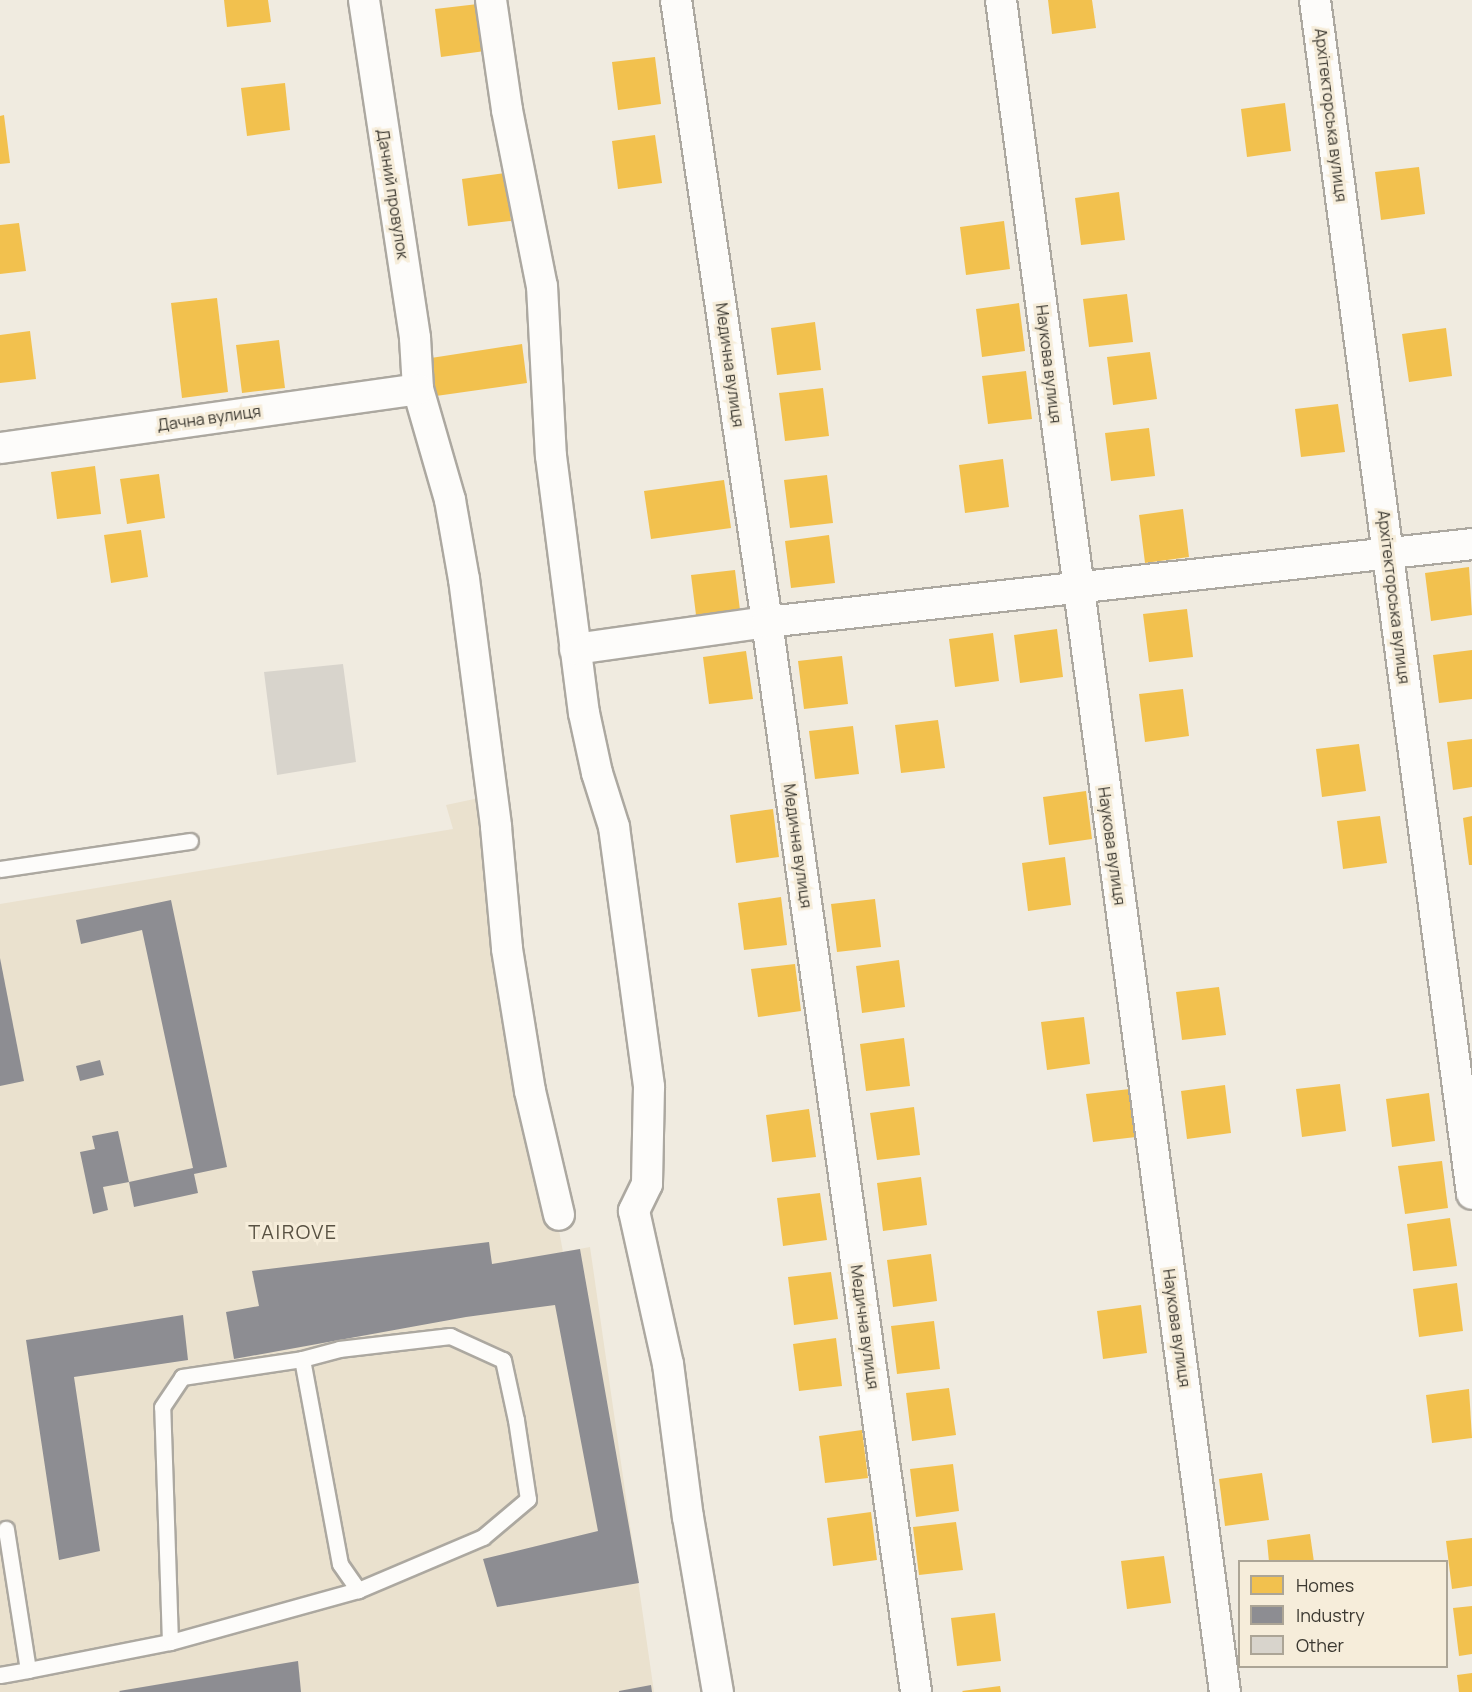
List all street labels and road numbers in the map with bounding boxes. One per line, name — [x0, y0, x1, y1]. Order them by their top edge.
street label: Архітекторська вулиця — [1311, 27, 1351, 203]
street label: Дачний провулок — [373, 128, 413, 260]
street label: Медична вулиця — [712, 302, 748, 428]
street label: Наукова вулиця — [1032, 304, 1066, 424]
street label: Дачна вулиця — [156, 401, 262, 435]
street label: Архітекторська вулиця — [1374, 509, 1414, 685]
street label: Медична вулиця — [780, 783, 816, 909]
street label: Наукова вулиця — [1094, 786, 1130, 906]
street label: Медична вулиця — [847, 1264, 883, 1390]
street label: Наукова вулиця — [1159, 1268, 1195, 1388]

